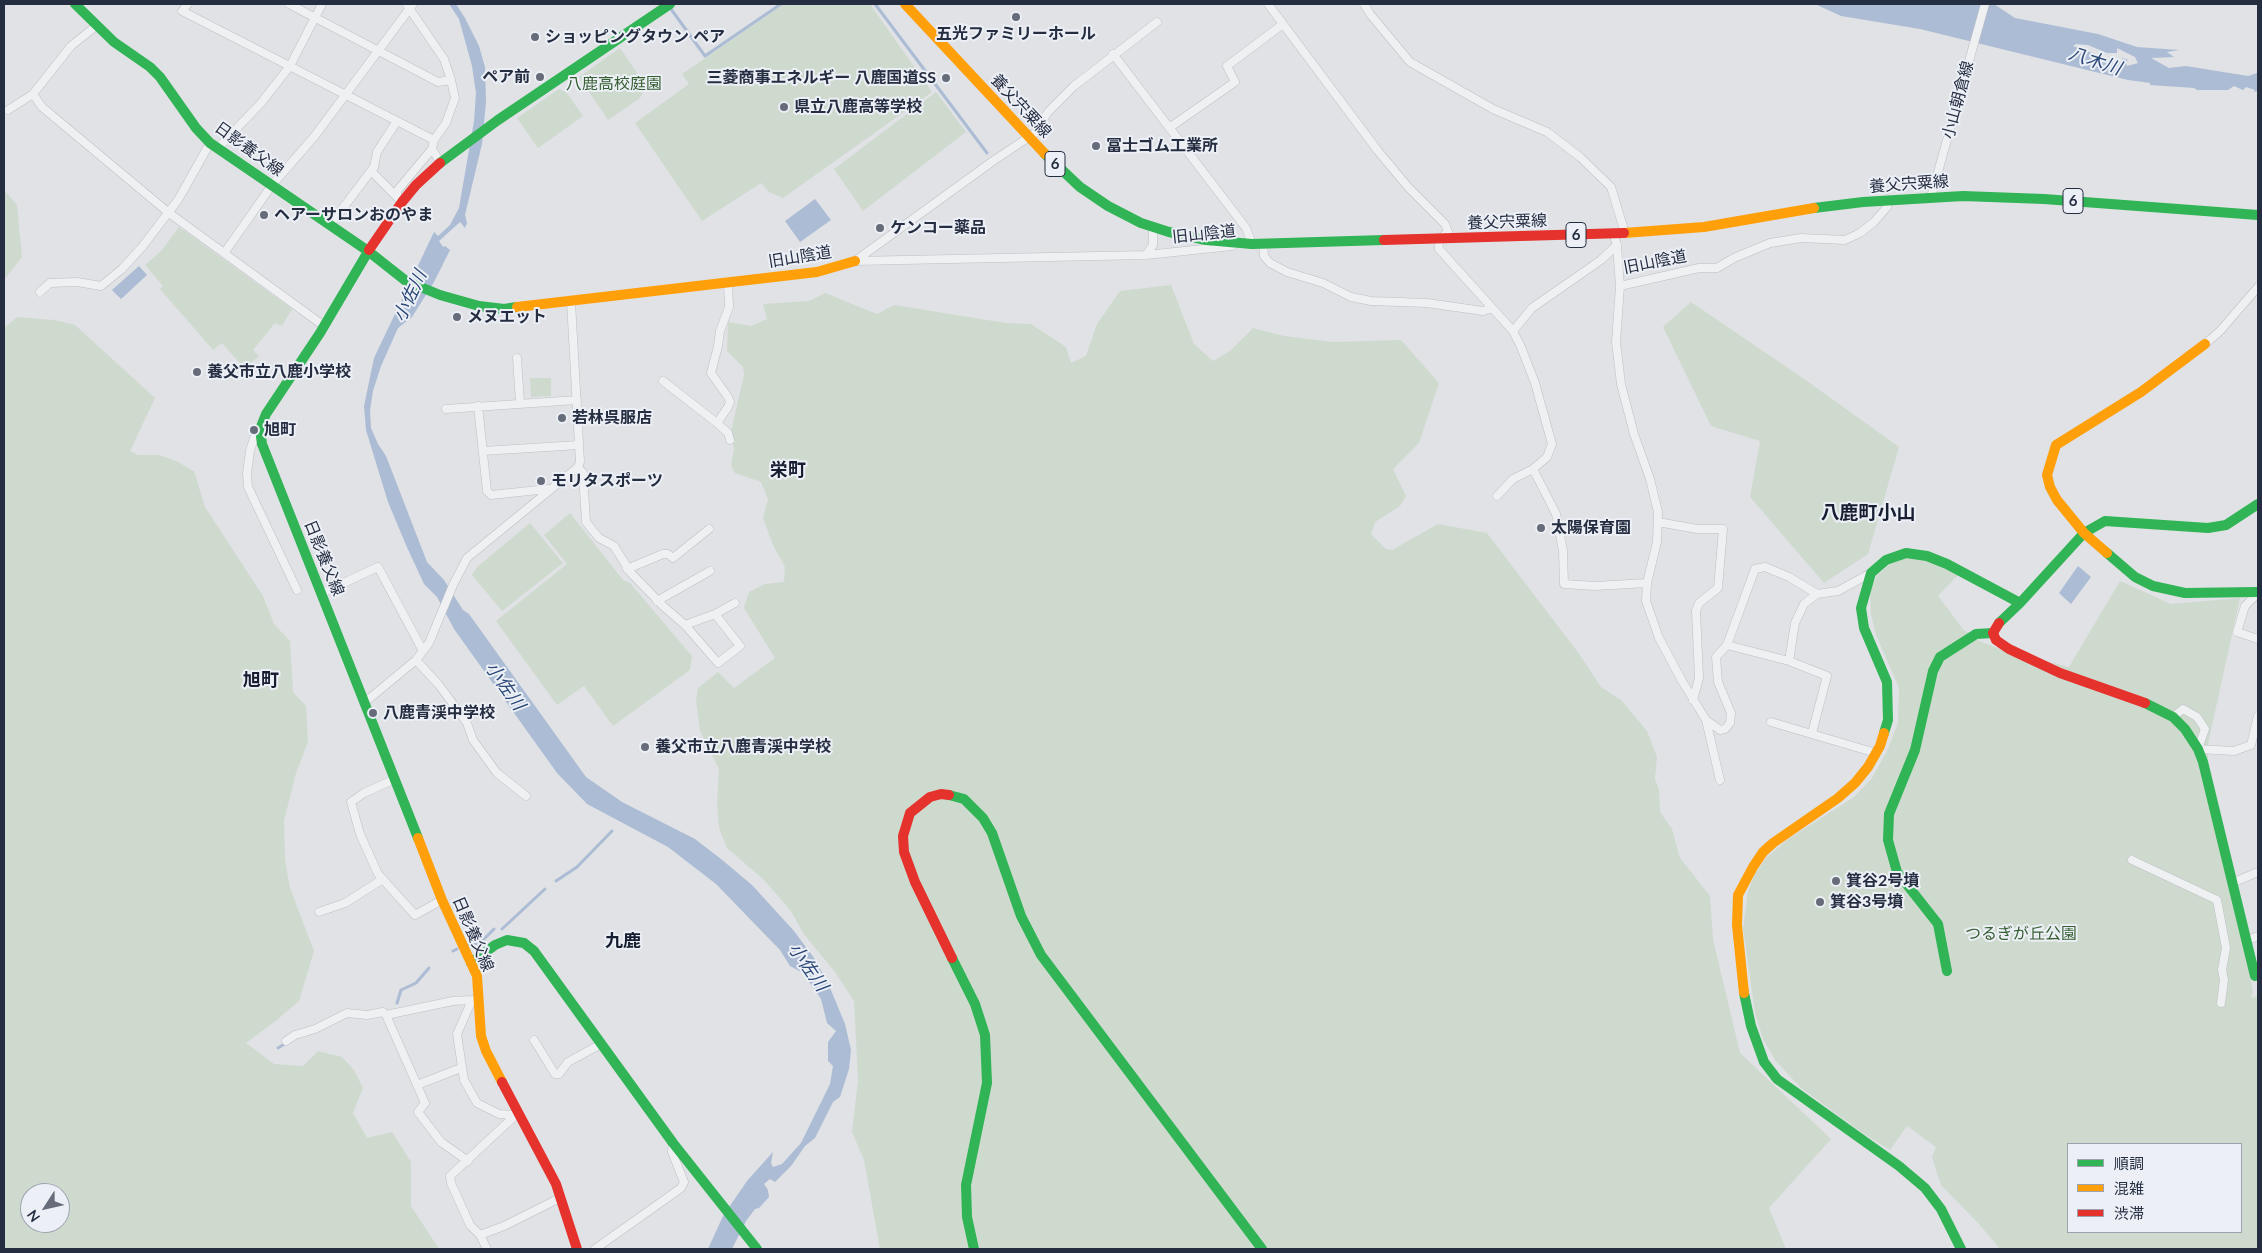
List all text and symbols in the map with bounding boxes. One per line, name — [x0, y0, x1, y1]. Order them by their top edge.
marker: 五光ファミリーホール — [1010, 11, 1022, 23]
place label: 五光ファミリーホール — [936, 24, 1096, 44]
place label: ショッピングタウン ペア — [545, 27, 725, 47]
marker: ショッピングタウン ペア — [529, 31, 541, 43]
water label: 八木川 — [2066, 42, 2124, 80]
street label: 小山朝倉線 — [1938, 59, 1978, 141]
place label: ペア前 — [482, 67, 530, 87]
place label: 三菱商事エネルギー 八鹿国道SS — [707, 68, 936, 88]
street label: 養父宍粟線 — [987, 70, 1055, 142]
marker: ペア前 — [534, 71, 546, 83]
marker: 三菱商事エネルギー 八鹿国道SS — [940, 72, 952, 84]
park label: 八鹿高校庭園 — [566, 74, 662, 94]
place label: 県立八鹿高等学校 — [794, 97, 922, 117]
marker: 県立八鹿高等学校 — [778, 101, 790, 113]
street label: 日影養父線 — [211, 118, 287, 180]
place label: 冨士ゴム工業所 — [1106, 136, 1218, 156]
marker: 冨士ゴム工業所 — [1090, 140, 1102, 152]
road number: 6 — [1045, 152, 1065, 176]
street label: 養父宍粟線 — [1868, 172, 1950, 196]
road number: 6 — [2063, 188, 2083, 214]
place label: ヘアーサロンおのやま — [274, 205, 433, 225]
marker: ヘアーサロンおのやま — [258, 209, 270, 221]
street label: 養父宍粟線 — [1467, 211, 1547, 233]
place label: ケンコー薬品 — [890, 218, 986, 238]
street label: 旧山陰道 — [1171, 221, 1237, 247]
marker: ケンコー薬品 — [874, 222, 886, 234]
road number: 6 — [1566, 222, 1586, 248]
street label: 旧山陰道 — [767, 243, 833, 271]
street label: 旧山陰道 — [1622, 246, 1688, 278]
water label: 小佐川 — [389, 267, 431, 325]
place label: メヌエット — [467, 307, 547, 327]
marker: メヌエット — [451, 311, 463, 323]
place label: 養父市立八鹿小学校 — [207, 362, 351, 382]
marker: 養父市立八鹿小学校 — [191, 366, 203, 378]
place label: 若林呉服店 — [572, 408, 652, 428]
marker: 若林呉服店 — [556, 412, 568, 424]
place label: 旭町 — [264, 420, 296, 440]
marker: 旭町 — [248, 424, 260, 436]
district label: 栄町 — [770, 459, 806, 481]
place label: モリタスポーツ — [551, 471, 663, 491]
marker: モリタスポーツ — [535, 475, 547, 487]
district label: 八鹿町小山 — [1821, 502, 1915, 524]
street label: 日影養父線 — [300, 517, 348, 599]
place label: 太陽保育園 — [1551, 518, 1631, 538]
marker: 太陽保育園 — [1535, 522, 1547, 534]
water label: 小佐川 — [481, 658, 529, 714]
district label: 旭町 — [243, 669, 279, 691]
place label: 八鹿青渓中学校 — [383, 703, 495, 723]
marker: 八鹿青渓中学校 — [367, 707, 379, 719]
place label: 養父市立八鹿青渓中学校 — [655, 737, 831, 757]
marker: 養父市立八鹿青渓中学校 — [639, 741, 651, 753]
place label: 箕谷2号墳 — [1846, 871, 1919, 891]
marker: 箕谷2号墳 — [1830, 875, 1842, 887]
place label: 箕谷3号墳 — [1830, 892, 1903, 912]
street label: 日影養父線 — [449, 893, 497, 975]
marker: 箕谷3号墳 — [1814, 896, 1826, 908]
park label: つるぎが丘公園 — [1965, 924, 2077, 944]
district label: 九鹿 — [605, 930, 641, 952]
water label: 小佐川 — [784, 939, 832, 995]
legend — [2067, 1143, 2242, 1233]
text: 順調 — [2114, 1154, 2144, 1172]
text: 混雑 — [2114, 1179, 2144, 1197]
north arrow — [20, 1183, 70, 1233]
text: 渋滞 — [2114, 1204, 2144, 1222]
text: N — [23, 1207, 43, 1226]

